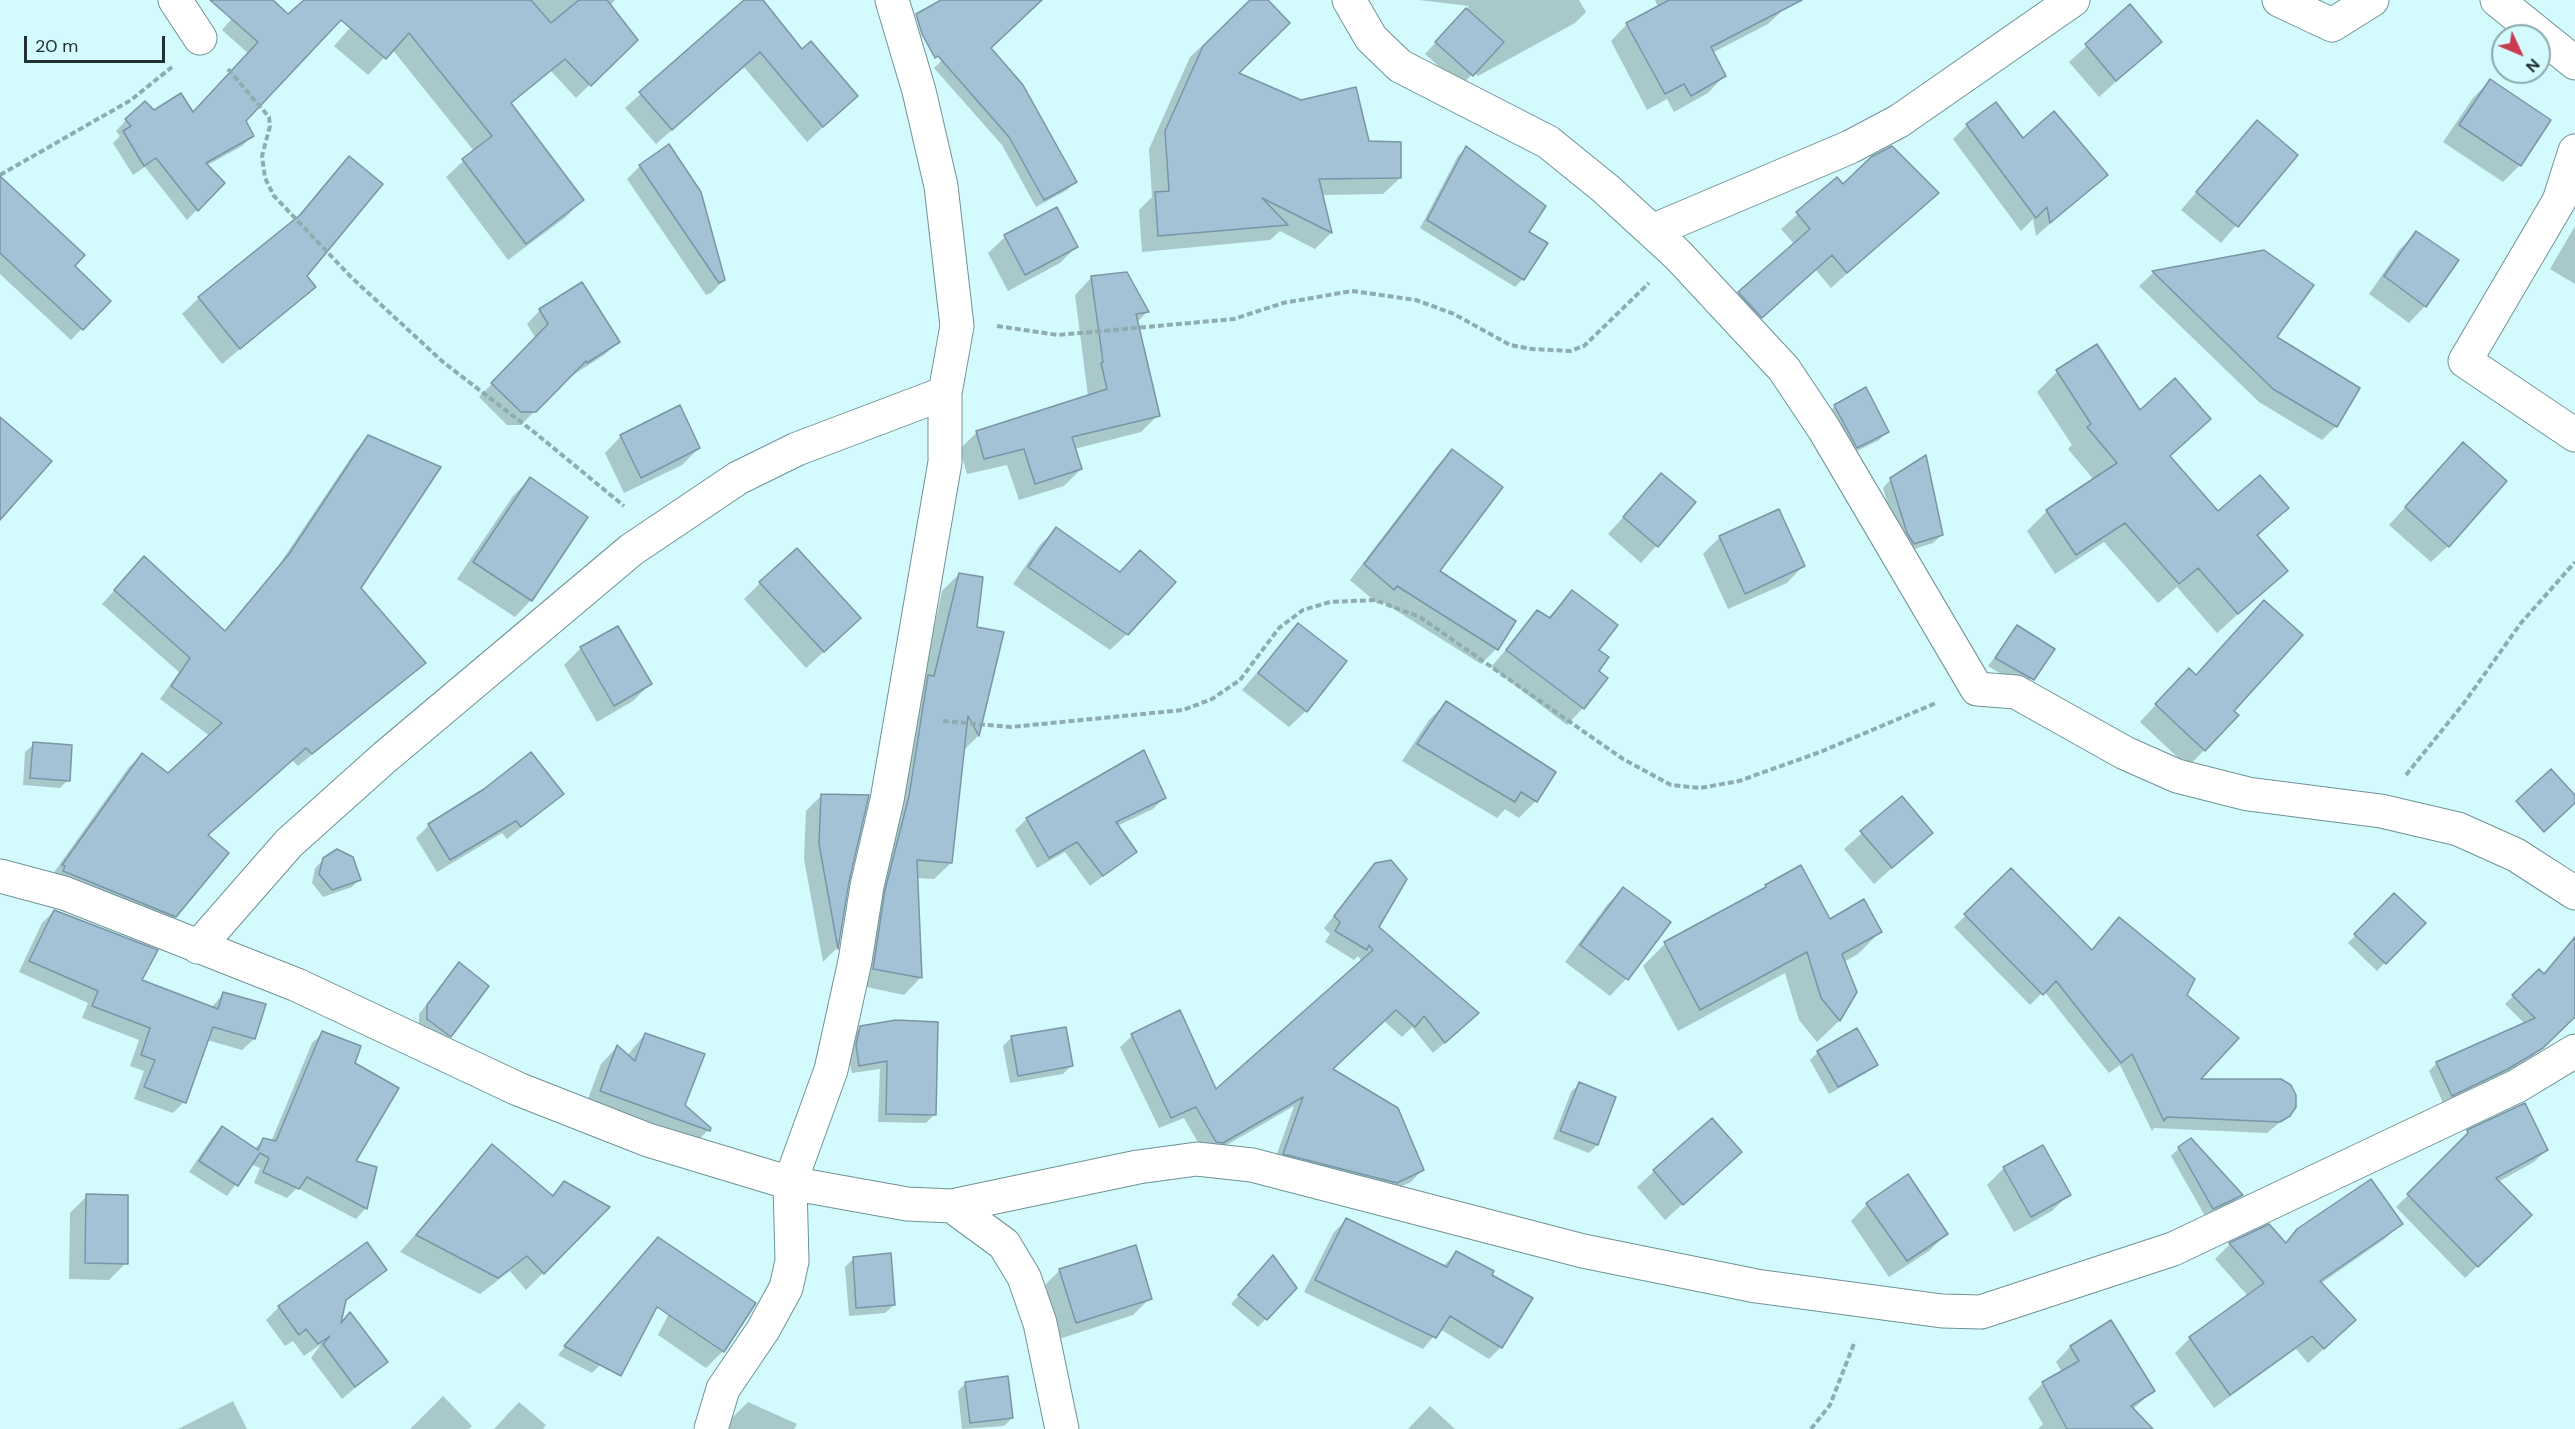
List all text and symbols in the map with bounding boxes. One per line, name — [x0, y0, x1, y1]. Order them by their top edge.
scale bar — [27, 24, 168, 62]
north arrow — [2491, 24, 2551, 84]
text: 20 m — [35, 34, 78, 58]
text: N — [2521, 54, 2544, 77]

